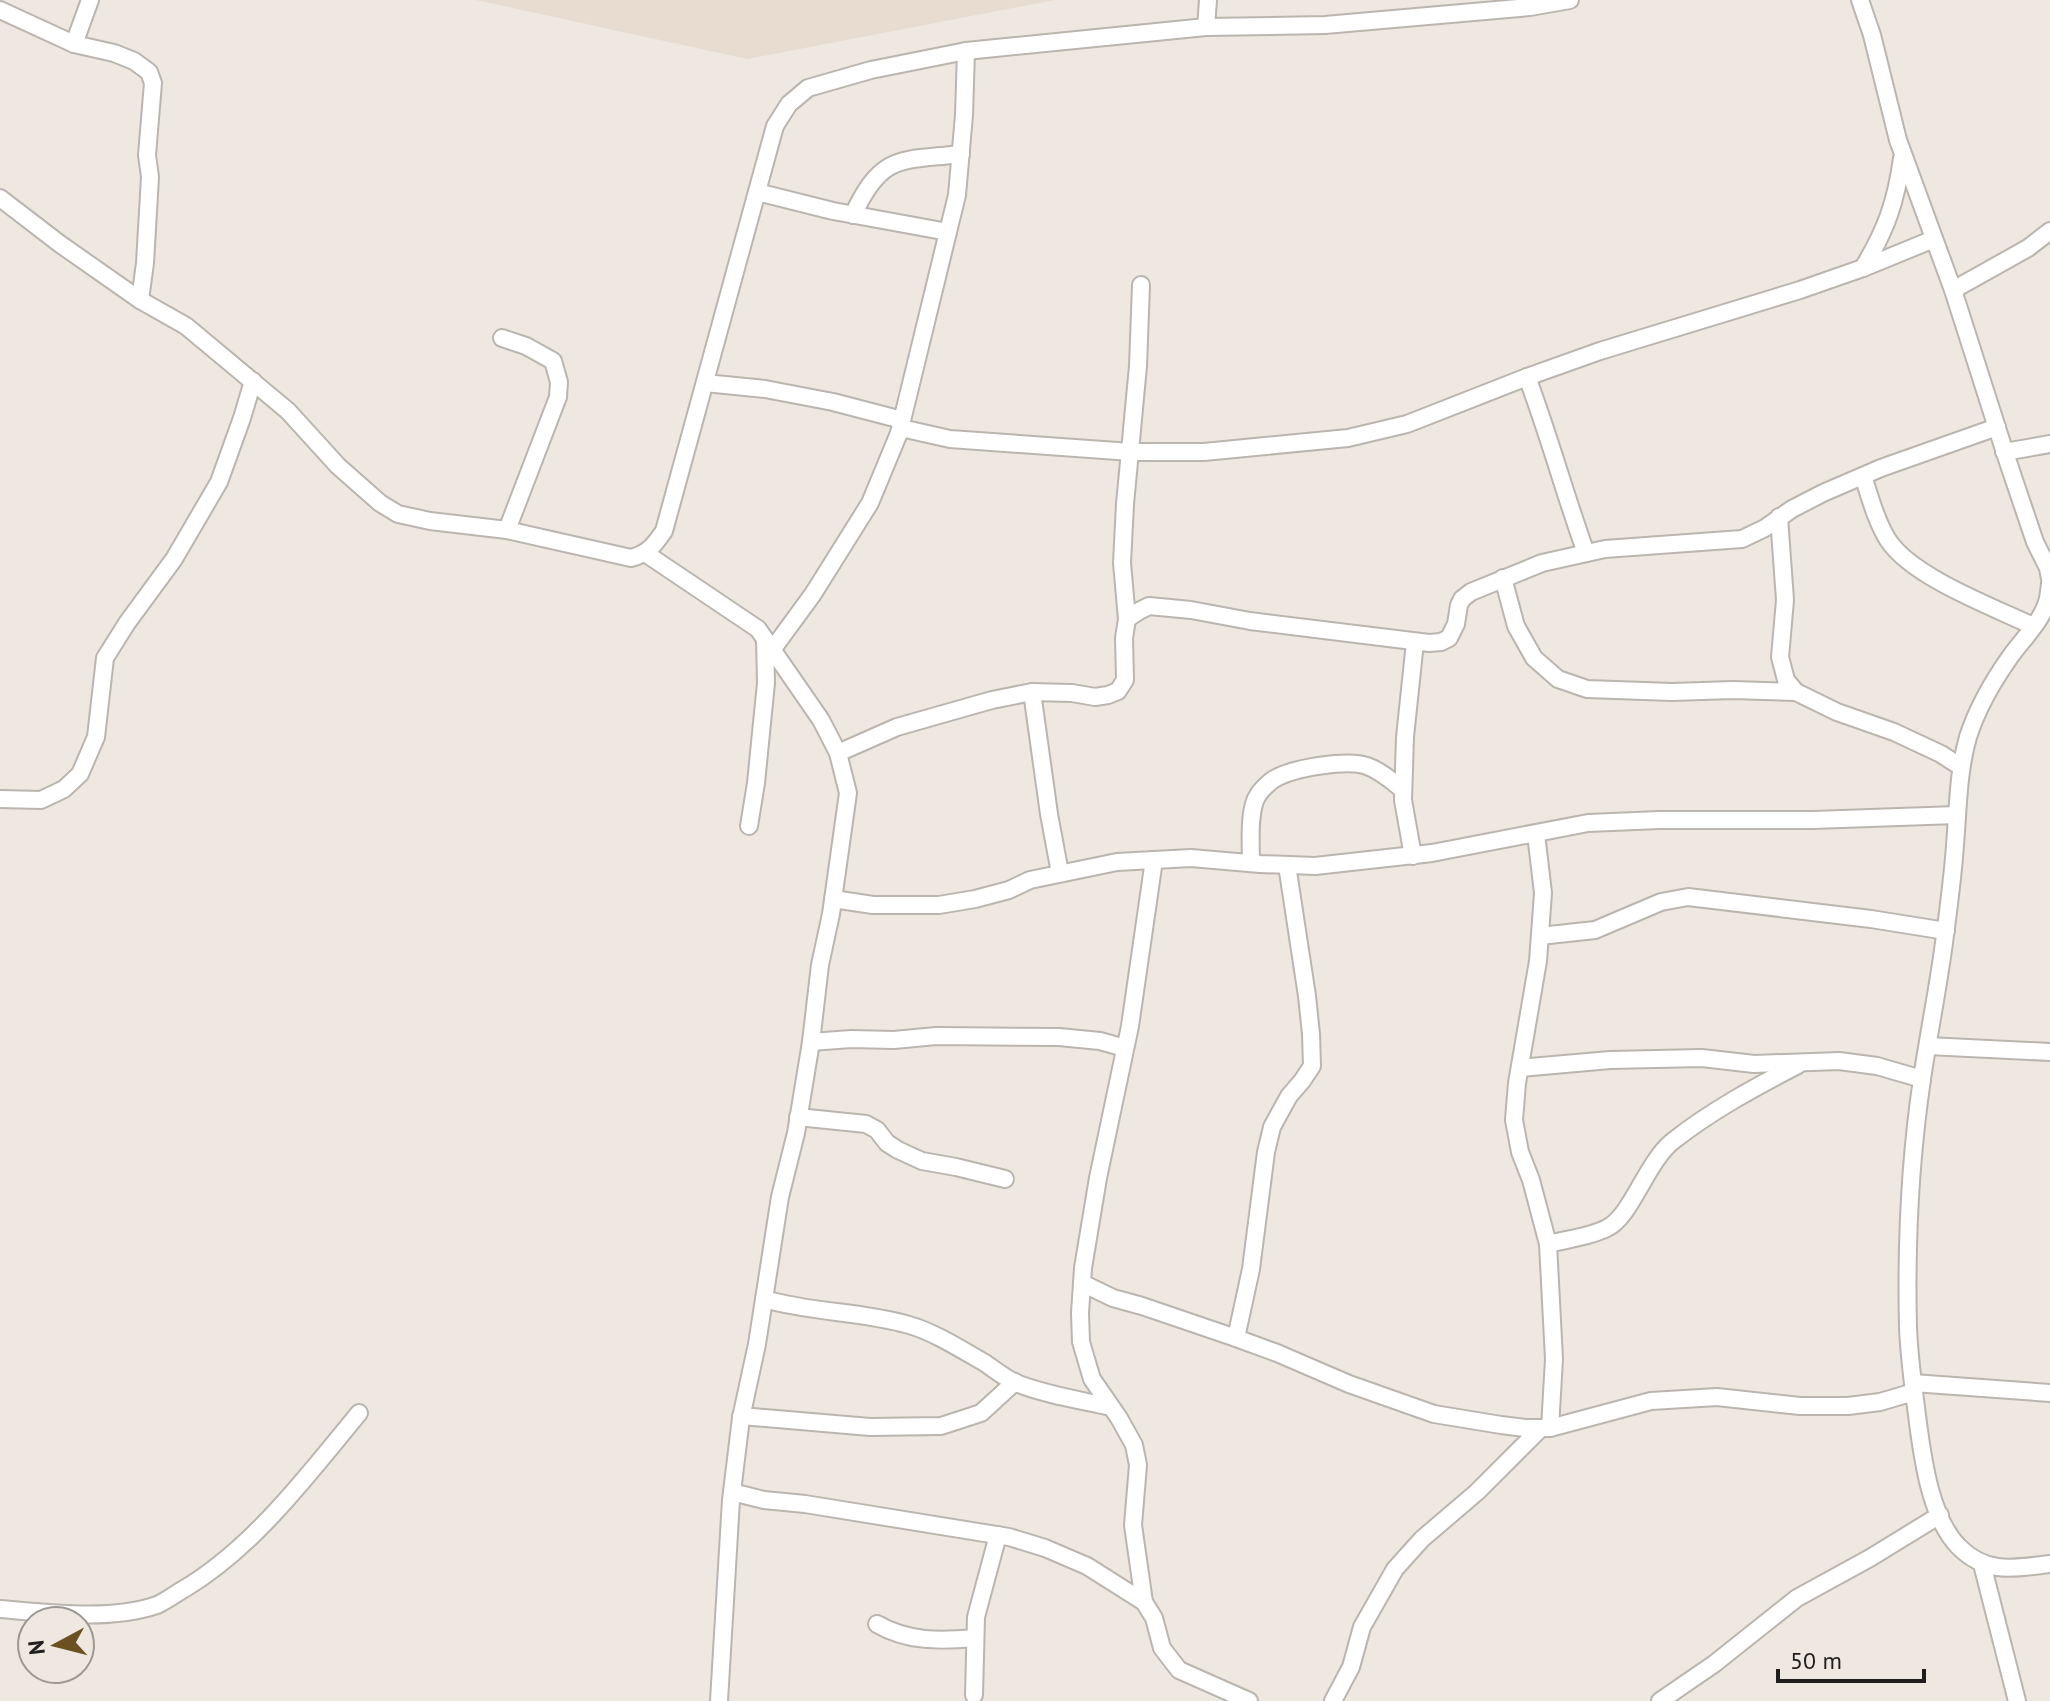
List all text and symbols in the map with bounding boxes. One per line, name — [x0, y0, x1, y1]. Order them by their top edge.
north arrow — [16, 1605, 96, 1685]
scale bar — [1778, 1633, 1924, 1683]
text: N — [21, 1639, 51, 1656]
text: 50 m — [1790, 1645, 1842, 1676]

